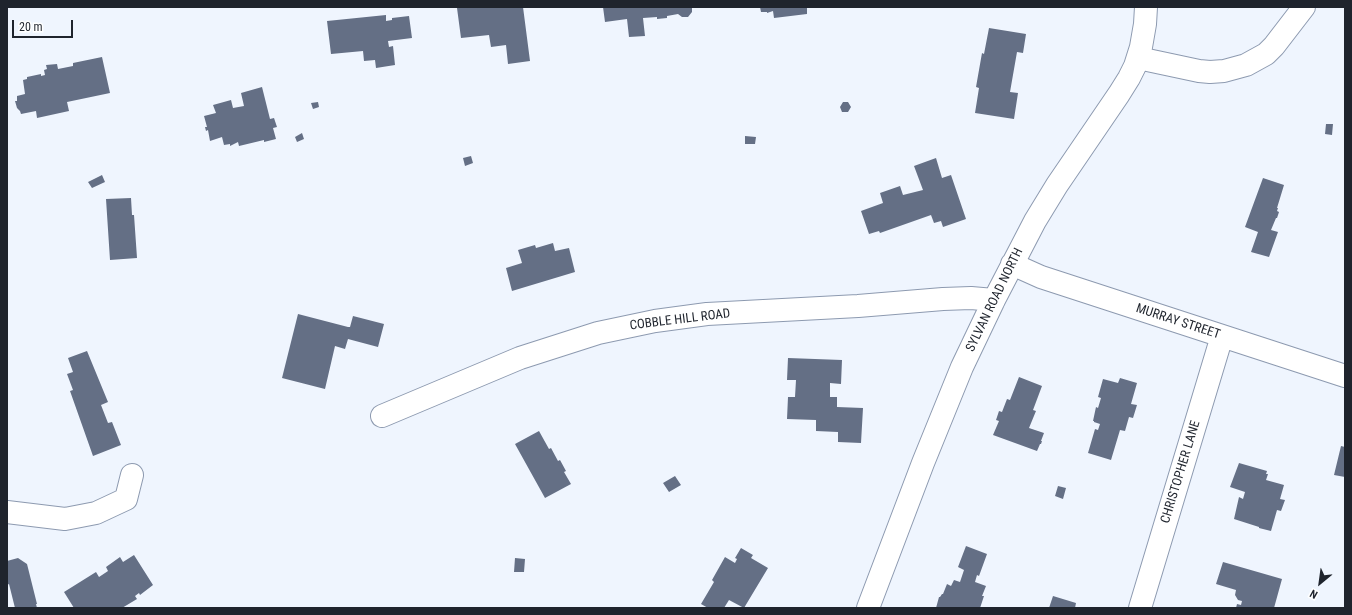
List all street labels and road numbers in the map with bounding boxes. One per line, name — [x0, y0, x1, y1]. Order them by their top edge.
street label: SYLVAN ROAD NORTH — [963, 246, 1027, 354]
street label: MURRAY STREET — [1134, 301, 1222, 343]
street label: COBBLE HILL ROAD — [629, 306, 731, 334]
street label: CHRISTOPHER LANE — [1158, 419, 1204, 525]

